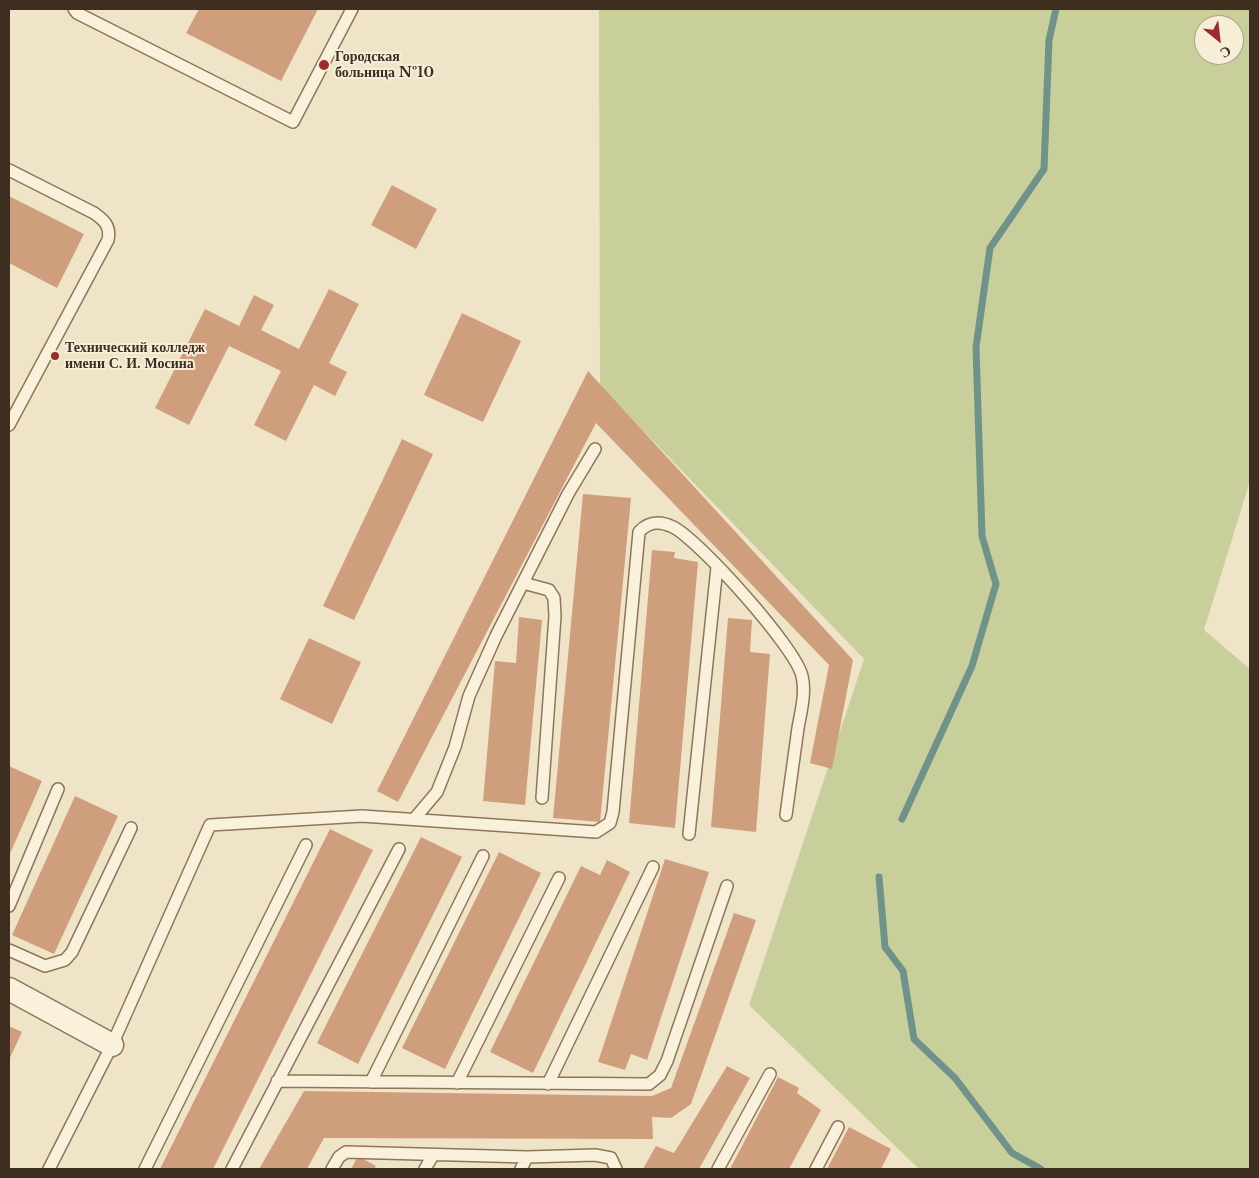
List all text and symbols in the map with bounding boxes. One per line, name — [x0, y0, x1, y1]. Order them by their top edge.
north arrow — [1194, 15, 1244, 65]
text: С — [1217, 42, 1235, 63]
place label: Городская больница №10 — [335, 49, 434, 82]
marker: Городская больница №10 — [317, 58, 331, 72]
place label: Технический колледж имени С. И. Мосина — [65, 340, 205, 372]
marker: Технический колледж имени С. И. Мосина — [49, 350, 61, 362]

